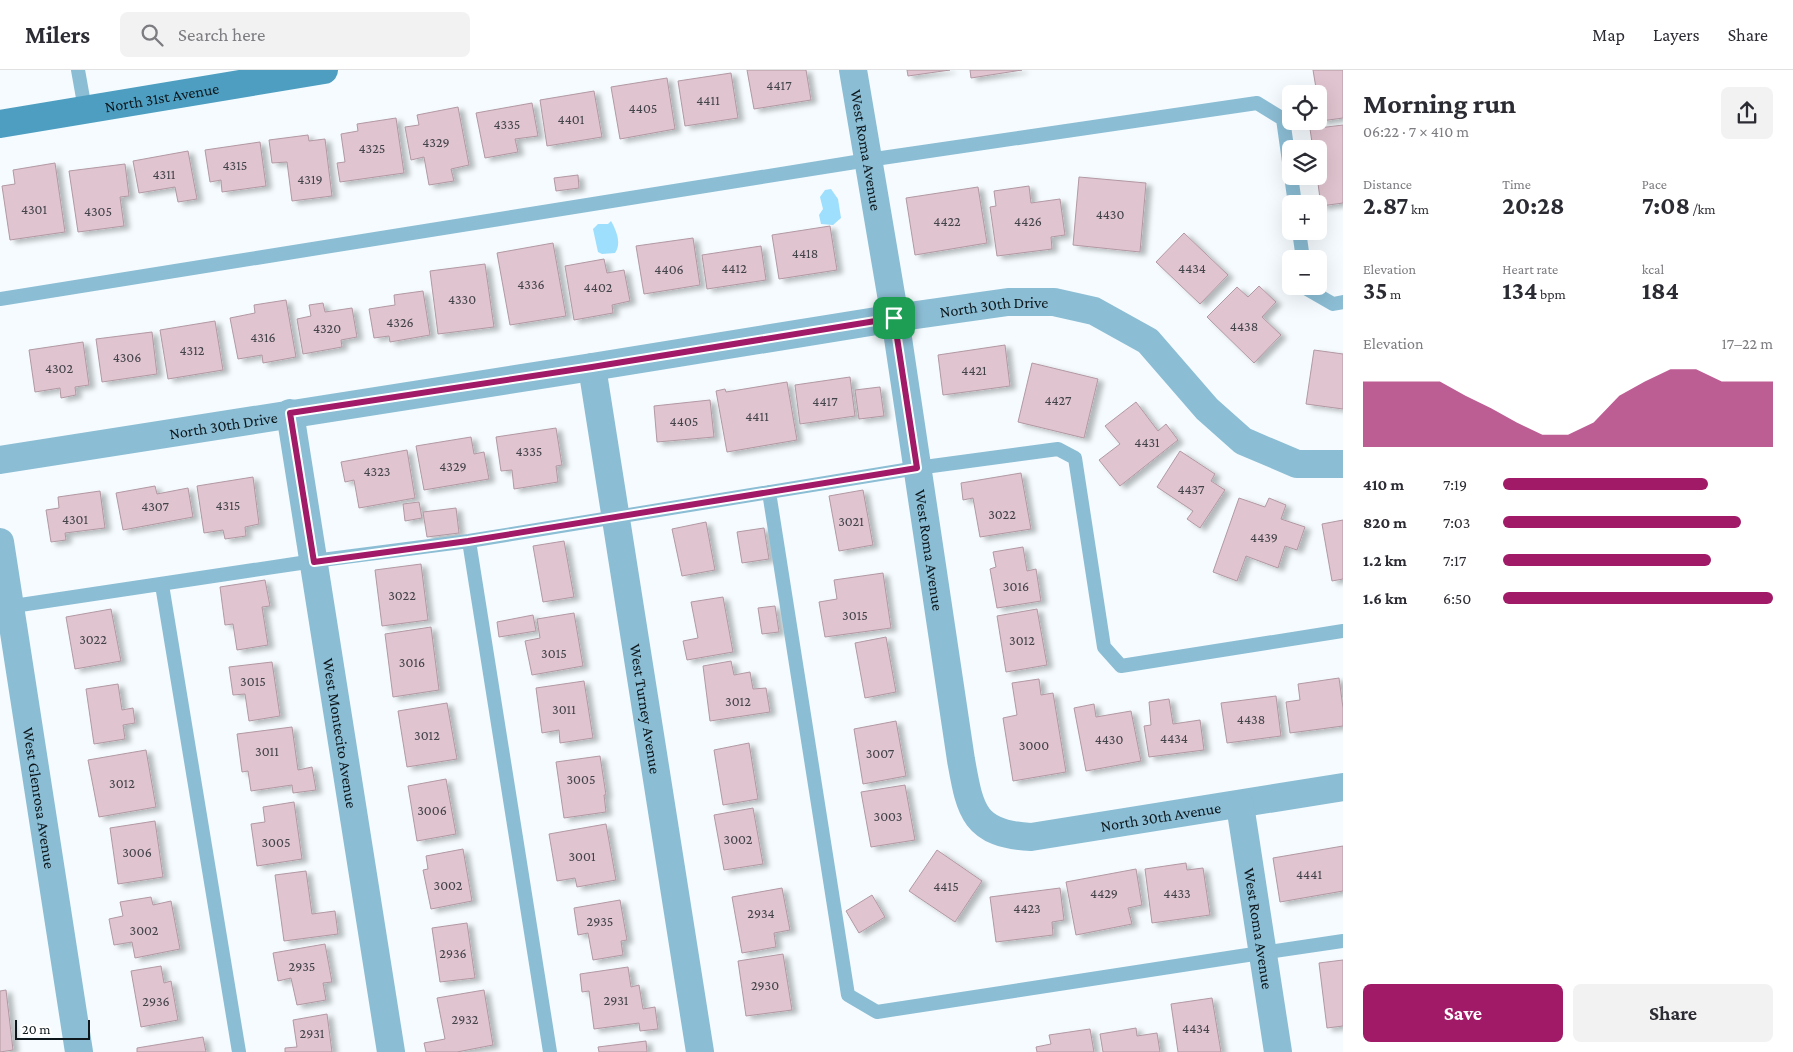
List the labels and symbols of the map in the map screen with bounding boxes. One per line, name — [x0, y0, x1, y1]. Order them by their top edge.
house number: 4417 — [766, 77, 792, 93]
street label: North 31st Avenue — [103, 80, 220, 115]
street label: West Roma Avenue — [847, 88, 885, 212]
house number: 4411 — [696, 92, 720, 108]
house number: 4405 — [629, 100, 657, 116]
house number: 4401 — [558, 111, 585, 127]
house number: 4335 — [494, 116, 520, 132]
house number: 4329 — [422, 134, 450, 150]
house number: 4325 — [359, 140, 385, 156]
house number: 4315 — [223, 157, 247, 173]
house number: 4311 — [153, 166, 176, 182]
house number: 4319 — [297, 171, 323, 187]
house number: 4301 — [21, 201, 47, 217]
house number: 4305 — [84, 203, 112, 219]
house number: 4430 — [1096, 206, 1124, 222]
house number: 4422 — [933, 213, 961, 229]
house number: 4426 — [1014, 213, 1042, 229]
house number: 4418 — [792, 245, 818, 261]
house number: 4412 — [721, 260, 747, 276]
house number: 4434 — [1178, 260, 1206, 276]
house number: 4406 — [654, 261, 684, 277]
house number: 4336 — [517, 276, 545, 292]
house number: 4402 — [584, 279, 613, 295]
house number: 4330 — [448, 291, 476, 307]
street label: North 30th Drive — [939, 294, 1048, 321]
pin — [873, 297, 915, 339]
house number: 4326 — [386, 314, 414, 330]
house number: 4438 — [1230, 318, 1258, 334]
house number: 4320 — [313, 320, 341, 336]
house number: 4316 — [250, 329, 276, 345]
house number: 4312 — [180, 342, 205, 358]
house number: 4306 — [113, 349, 141, 365]
house number: 4302 — [45, 360, 73, 376]
house number: 4421 — [961, 362, 987, 378]
house number: 4427 — [1044, 392, 1072, 408]
house number: 4417 — [812, 393, 838, 409]
house number: 4411 — [745, 408, 769, 424]
street label: North 30th Drive — [168, 409, 279, 442]
house number: 4405 — [670, 413, 698, 429]
house number: 4431 — [1134, 434, 1160, 450]
house number: 4335 — [516, 443, 542, 459]
house number: 4329 — [439, 458, 467, 474]
house number: 4323 — [364, 463, 390, 479]
house number: 4437 — [1177, 481, 1205, 497]
street label: West Roma Avenue — [912, 488, 947, 612]
house number: 4315 — [216, 497, 240, 513]
house number: 4307 — [141, 498, 169, 514]
house number: 3022 — [988, 506, 1016, 522]
house number: 4301 — [62, 511, 88, 527]
house number: 3021 — [838, 513, 864, 529]
house number: 4439 — [1250, 529, 1278, 545]
house number: 3016 — [1003, 578, 1029, 594]
house number: 3022 — [388, 587, 416, 603]
house number: 3015 — [842, 607, 868, 623]
house number: 3022 — [79, 631, 107, 647]
house number: 3012 — [1009, 632, 1035, 648]
street label: West Turney Avenue — [627, 643, 664, 775]
house number: 3015 — [541, 645, 567, 661]
house number: 3016 — [399, 654, 425, 670]
street label: West Montecito Avenue — [320, 657, 360, 809]
house number: 3015 — [240, 673, 266, 689]
house number: 3012 — [725, 693, 751, 709]
house number: 3011 — [552, 701, 576, 717]
house number: 4438 — [1237, 711, 1265, 727]
street label: West Glenrosa Avenue — [20, 726, 58, 870]
house number: 3012 — [414, 727, 440, 743]
house number: 4434 — [1160, 730, 1188, 746]
house number: 4430 — [1095, 731, 1123, 747]
house number: 3000 — [1019, 737, 1049, 753]
house number: 3011 — [255, 743, 279, 759]
house number: 3007 — [866, 745, 895, 761]
house number: 3005 — [566, 771, 596, 787]
house number: 3012 — [109, 775, 135, 791]
street label: North 30th Avenue — [1099, 799, 1222, 835]
house number: 3006 — [417, 802, 447, 818]
house number: 3003 — [874, 808, 902, 824]
house number: 3002 — [723, 831, 753, 847]
house number: 3005 — [261, 834, 291, 850]
house number: 3006 — [122, 844, 152, 860]
house number: 3001 — [568, 848, 596, 864]
house number: 4441 — [1296, 866, 1322, 882]
street label: West Roma Avenue — [1241, 867, 1276, 991]
house number: 3002 — [433, 877, 463, 893]
house number: 4415 — [933, 878, 959, 894]
house number: 4429 — [1090, 885, 1118, 901]
house number: 4433 — [1163, 885, 1191, 901]
house number: 4423 — [1013, 900, 1041, 916]
house number: 2934 — [747, 905, 775, 921]
house number: 2935 — [587, 913, 613, 929]
house number: 3002 — [129, 922, 159, 938]
house number: 2936 — [439, 945, 467, 961]
house number: 2935 — [289, 958, 315, 974]
house number: 2930 — [751, 977, 779, 993]
house number: 2931 — [604, 992, 629, 1008]
house number: 2936 — [142, 993, 170, 1009]
house number: 2932 — [452, 1011, 479, 1027]
scale bar — [15, 1017, 90, 1040]
house number: 4434 — [1182, 1020, 1210, 1036]
house number: 2931 — [300, 1025, 325, 1041]

